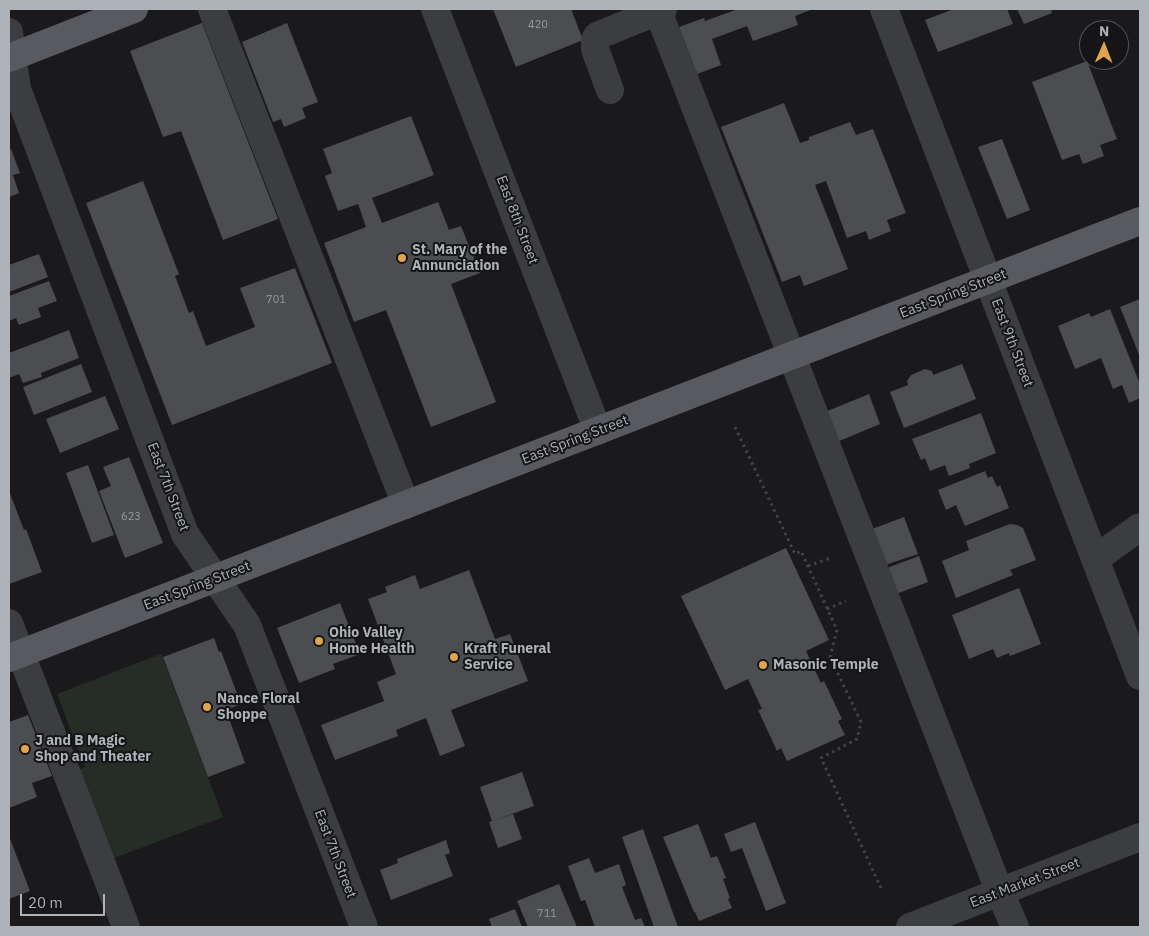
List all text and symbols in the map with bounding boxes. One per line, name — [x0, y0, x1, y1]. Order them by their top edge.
house number: 420 — [528, 18, 548, 32]
north arrow — [1079, 20, 1129, 70]
text: N — [1099, 22, 1109, 40]
street label: East 8th Street — [492, 173, 542, 267]
place label: St. Mary of the Annunciation — [412, 242, 507, 274]
marker: St. Mary of the Annunciation — [396, 252, 408, 264]
street label: East Spring Street — [897, 266, 1009, 322]
house number: 701 — [266, 293, 286, 307]
street label: East 9th Street — [987, 296, 1037, 390]
street label: East Spring Street — [519, 412, 631, 468]
street label: East 7th Street — [143, 440, 193, 534]
house number: 623 — [121, 510, 141, 524]
street label: East Spring Street — [141, 558, 253, 614]
place label: Ohio Valley Home Health — [329, 625, 415, 658]
marker: Ohio Valley Home Health — [313, 635, 325, 647]
place label: Kraft Funeral Service — [464, 641, 551, 674]
marker: Kraft Funeral Service — [448, 651, 460, 663]
place label: Masonic Temple — [773, 657, 879, 673]
marker: Masonic Temple — [757, 659, 769, 671]
place label: Nance Floral Shoppe — [217, 691, 300, 724]
marker: Nance Floral Shoppe — [201, 701, 213, 713]
place label: J and B Magic Shop and Theater — [35, 733, 151, 766]
marker: J and B Magic Shop and Theater — [19, 743, 31, 755]
street label: East 7th Street — [310, 807, 360, 901]
street label: East Market Street — [968, 854, 1082, 912]
scale bar — [22, 884, 108, 916]
text: 20 m — [28, 893, 63, 912]
house number: 711 — [537, 907, 557, 921]

